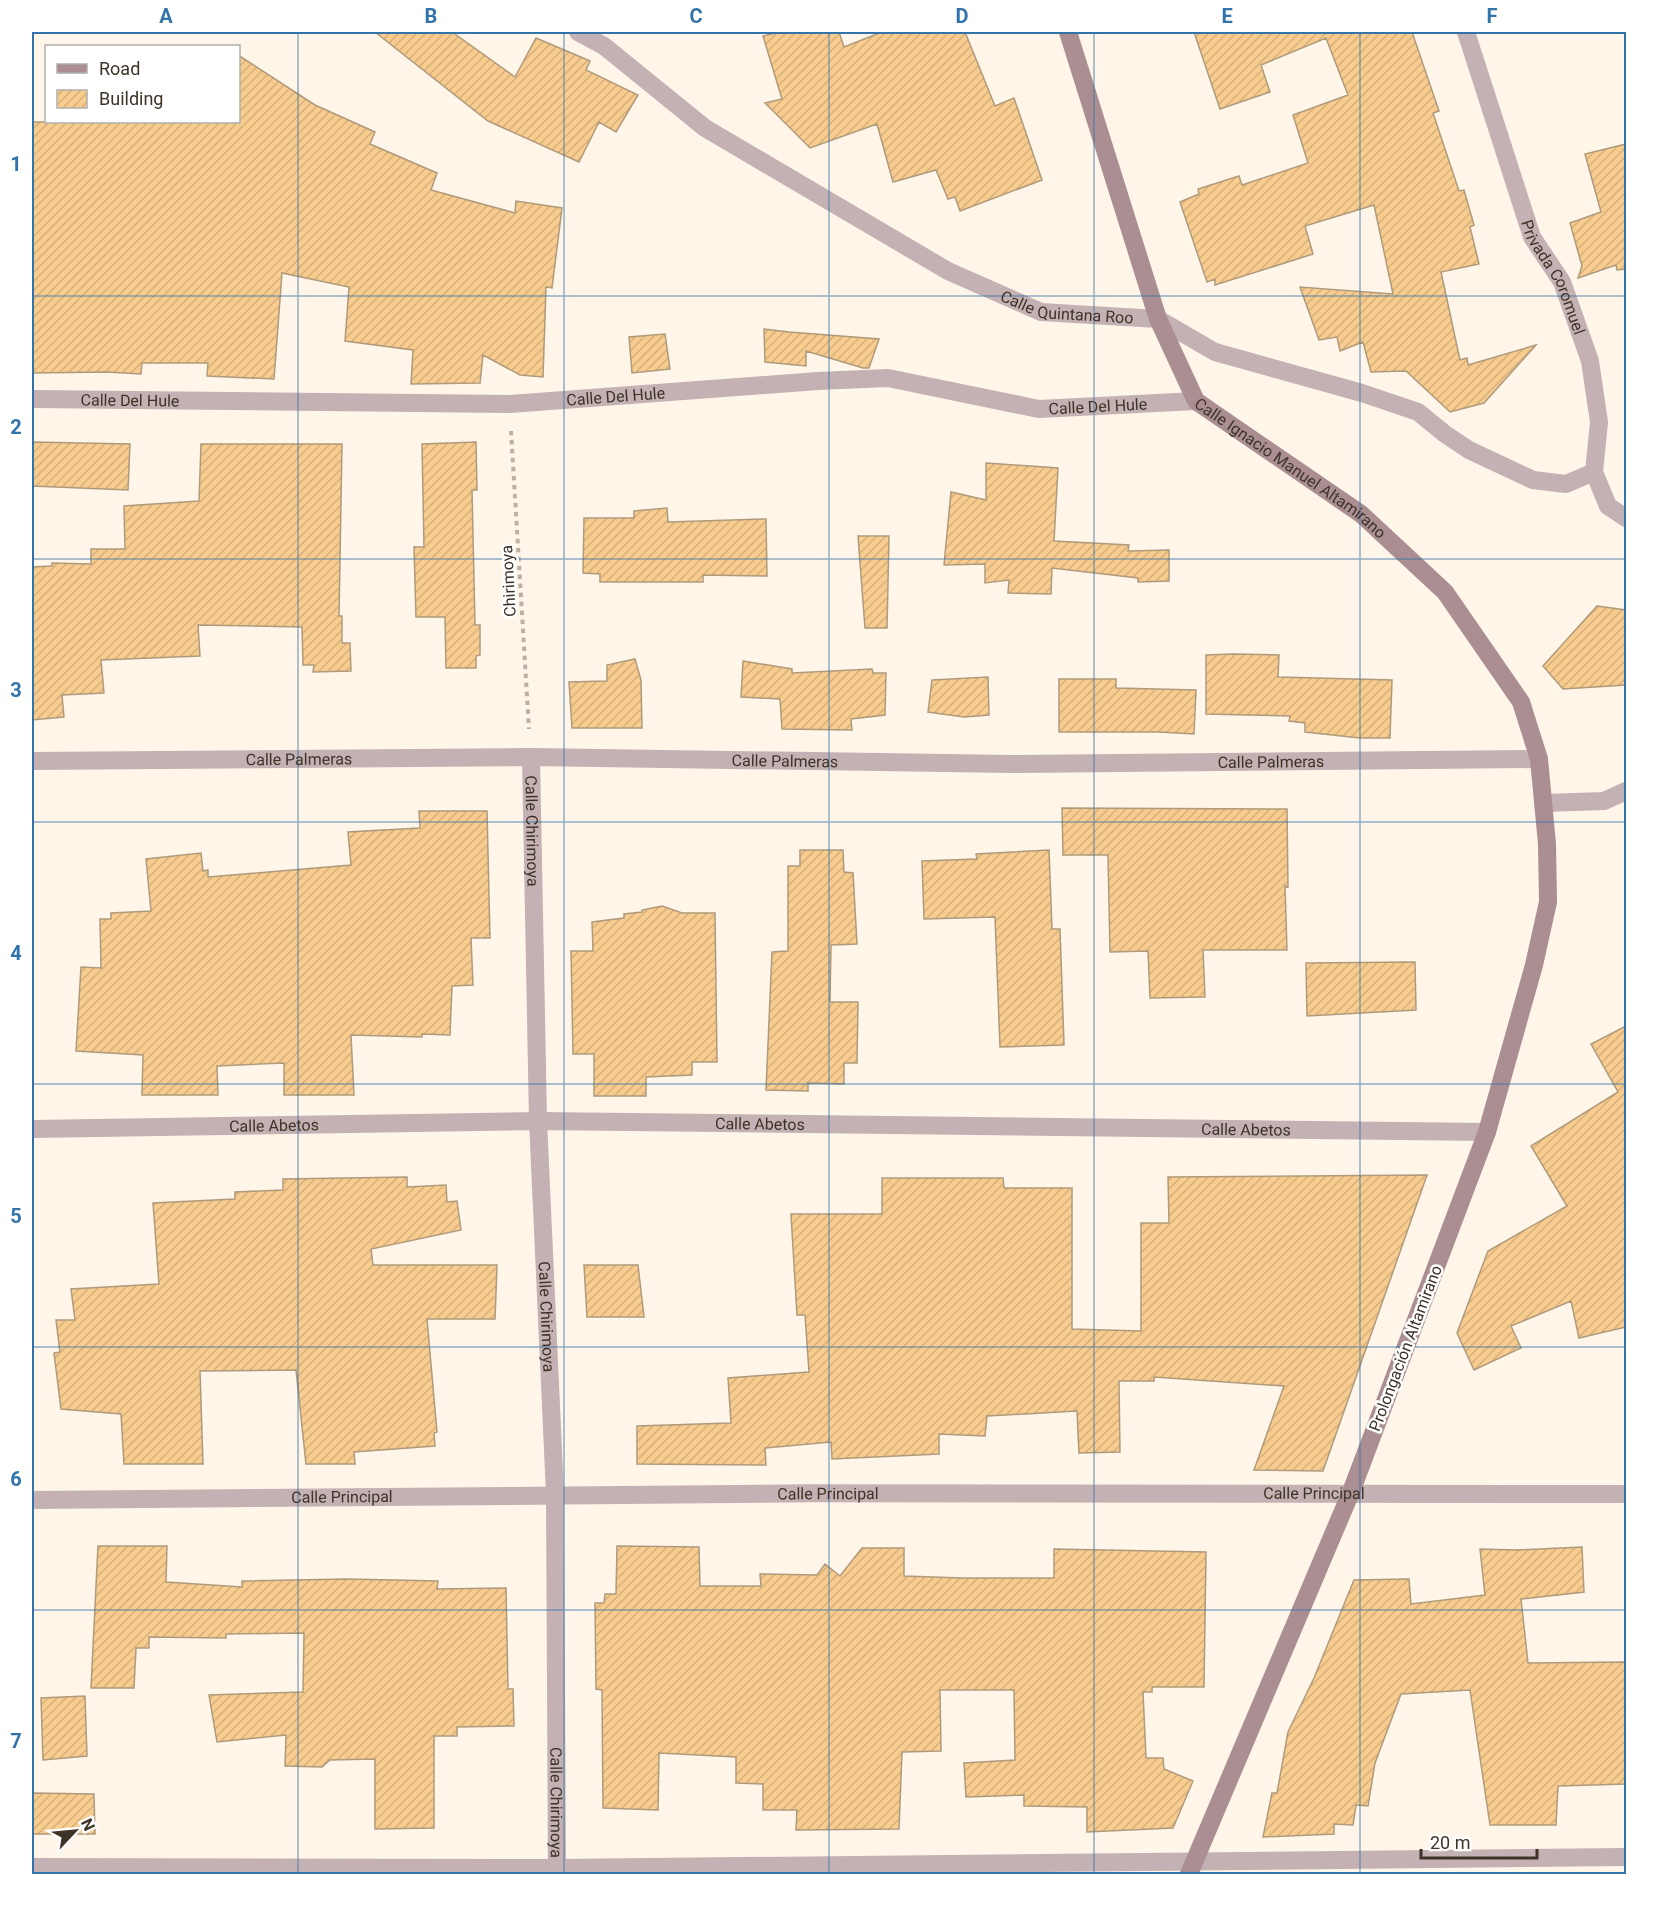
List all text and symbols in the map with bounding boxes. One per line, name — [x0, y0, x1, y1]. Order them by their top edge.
text: A — [159, 4, 173, 28]
text: B — [425, 4, 437, 28]
text: C — [689, 4, 703, 28]
text: D — [956, 4, 969, 28]
text: E — [1221, 4, 1233, 28]
text: F — [1487, 4, 1498, 28]
legend — [45, 45, 240, 123]
text: Road — [99, 58, 140, 79]
text: Building — [99, 88, 163, 109]
text: 1 — [10, 152, 22, 176]
street label: Privada Coromuel — [1517, 217, 1589, 337]
street label: Calle Quintana Roo — [998, 286, 1134, 328]
street label: Calle Del Hule — [566, 383, 666, 410]
street label: Calle Del Hule — [80, 391, 180, 411]
street label: Calle Del Hule — [1048, 394, 1148, 419]
street label: Calle Ignacio Manuel Altamirano — [1191, 394, 1390, 542]
text: 2 — [10, 415, 22, 439]
street label: Chirimoya — [497, 545, 520, 617]
text: 3 — [10, 678, 22, 702]
street label: Calle Palmeras — [246, 749, 352, 769]
street label: Calle Palmeras — [732, 751, 838, 771]
street label: Calle Palmeras — [1218, 752, 1324, 772]
street label: Calle Chirimoya — [521, 775, 542, 887]
text: 4 — [10, 941, 22, 965]
street label: Calle Abetos — [715, 1114, 805, 1134]
street label: Calle Abetos — [229, 1115, 319, 1136]
street label: Calle Abetos — [1201, 1120, 1291, 1140]
text: 5 — [10, 1204, 22, 1228]
street label: Calle Chirimoya — [534, 1261, 558, 1373]
street label: Prolongación Altamirano — [1365, 1263, 1446, 1434]
text: 6 — [10, 1467, 22, 1491]
street label: Calle Principal — [777, 1484, 879, 1503]
street label: Calle Principal — [1263, 1484, 1365, 1503]
street label: Calle Principal — [291, 1487, 393, 1507]
text: 7 — [10, 1729, 22, 1753]
street label: Calle Chirimoya — [546, 1747, 566, 1858]
north arrow — [45, 1801, 105, 1861]
text: N — [77, 1815, 99, 1834]
scale bar — [1421, 1822, 1536, 1860]
text: 20 m — [1430, 1832, 1470, 1853]

